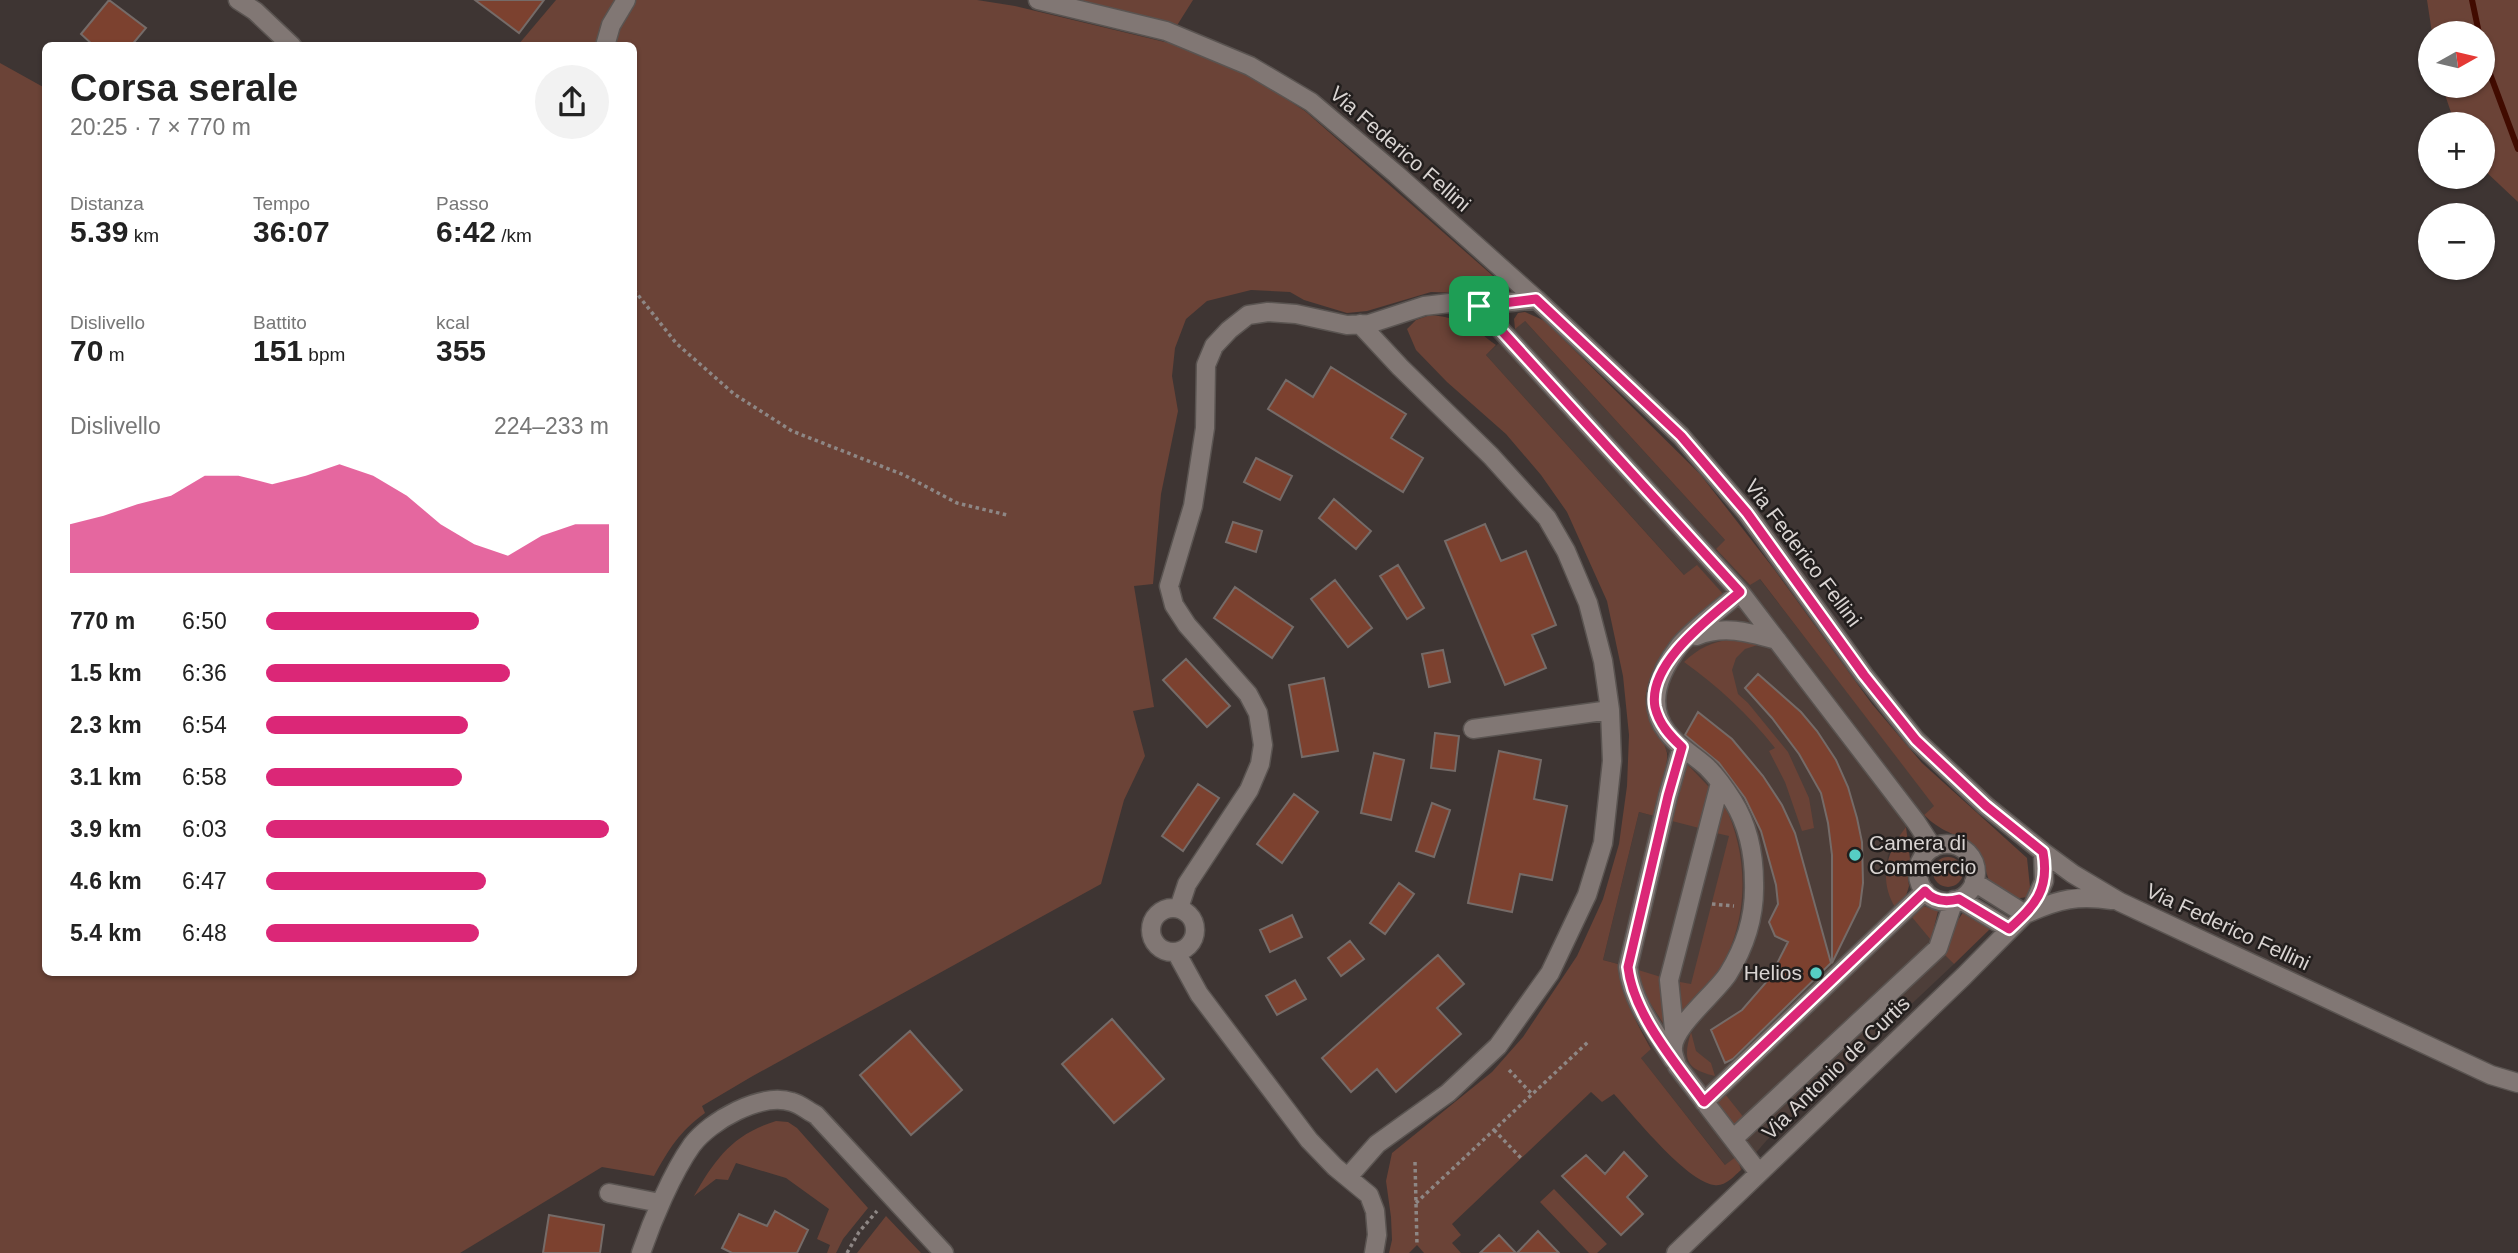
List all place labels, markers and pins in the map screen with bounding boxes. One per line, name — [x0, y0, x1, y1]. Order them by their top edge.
pin — [1449, 276, 1509, 336]
place label: Camera di Commercio — [1869, 831, 1976, 878]
marker: Camera di Commercio — [1847, 847, 1863, 863]
place label: Helios — [1744, 961, 1802, 984]
marker: Helios — [1808, 965, 1824, 981]

